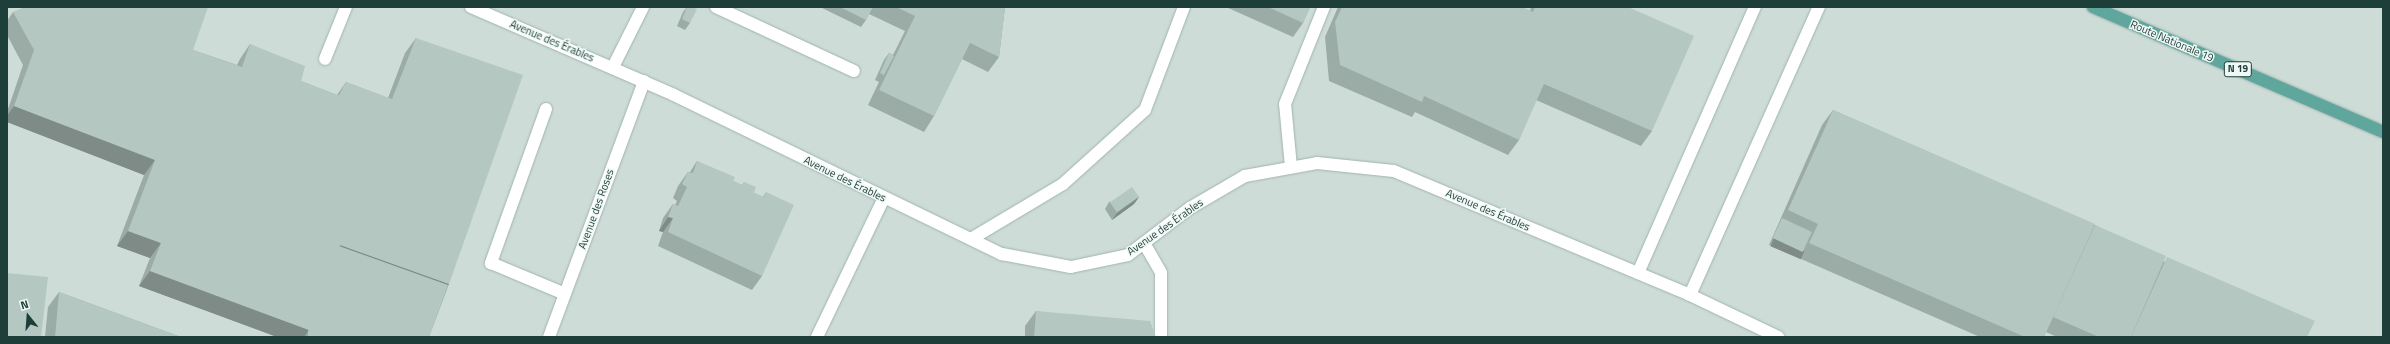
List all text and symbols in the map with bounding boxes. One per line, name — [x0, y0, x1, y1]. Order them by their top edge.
street label: Avenue des Érables — [508, 17, 596, 65]
street label: Route Nationale 19 — [2128, 17, 2216, 65]
road number: N 19 — [2223, 61, 2253, 77]
street label: Avenue des Érables — [802, 153, 888, 205]
street label: Avenue des Roses — [575, 167, 617, 251]
street label: Avenue des Érables — [1444, 186, 1532, 234]
street label: Avenue des Érables — [1124, 196, 1206, 258]
north arrow — [8, 296, 48, 336]
text: N — [19, 296, 30, 313]

